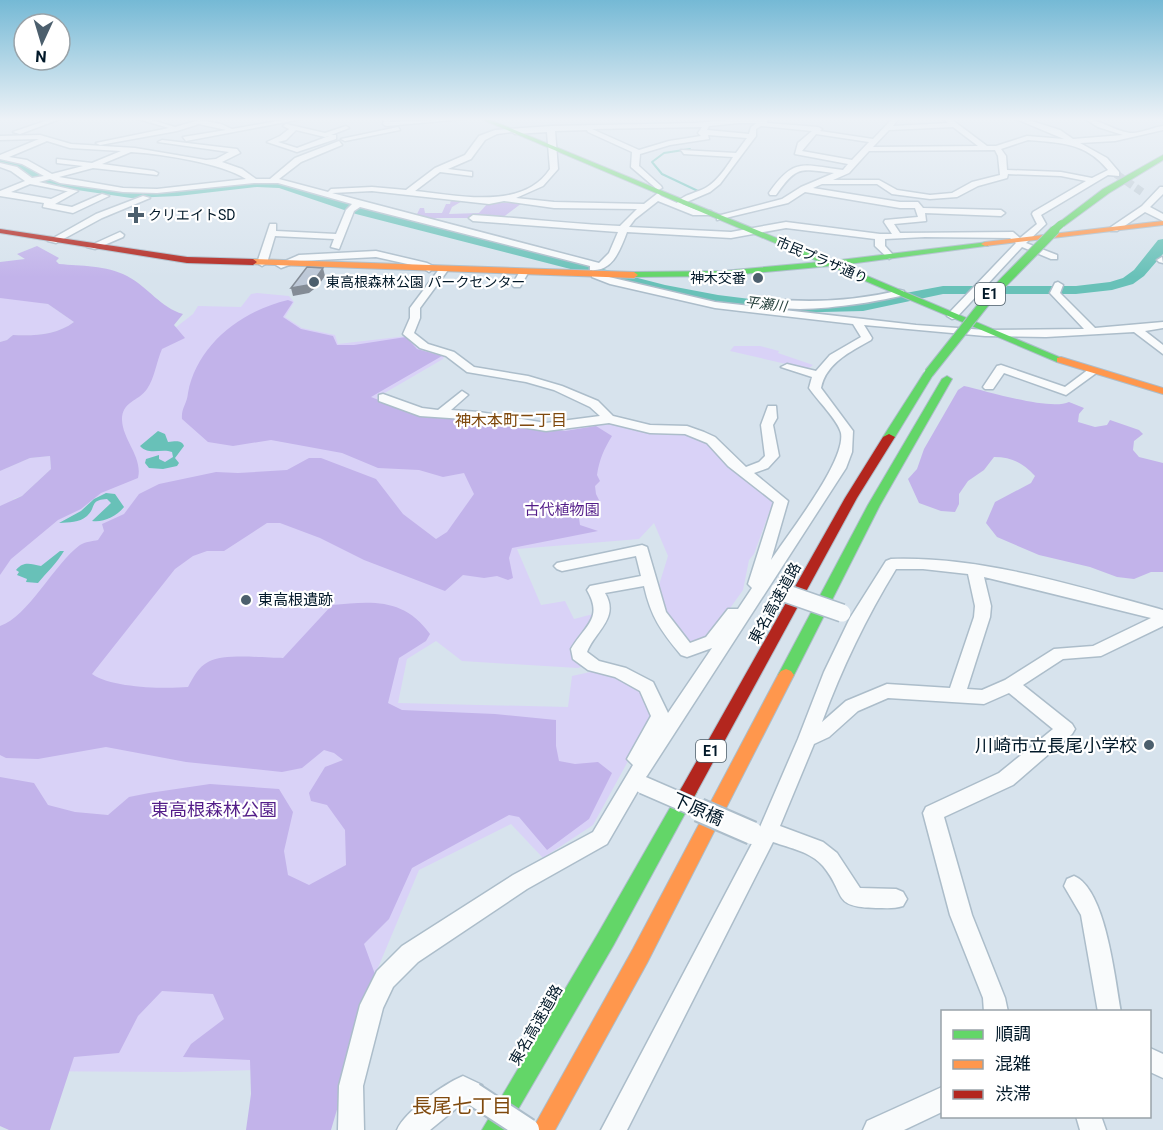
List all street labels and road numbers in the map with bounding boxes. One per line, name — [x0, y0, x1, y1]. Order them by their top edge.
street label: 市民プラザ通り — [774, 233, 870, 287]
road number: E1 — [975, 283, 1005, 305]
street label: 東名高速道路 — [745, 559, 805, 647]
road number: E1 — [696, 740, 726, 762]
street label: 下原橋 — [669, 788, 727, 830]
street label: 東名高速道路 — [506, 982, 566, 1068]

